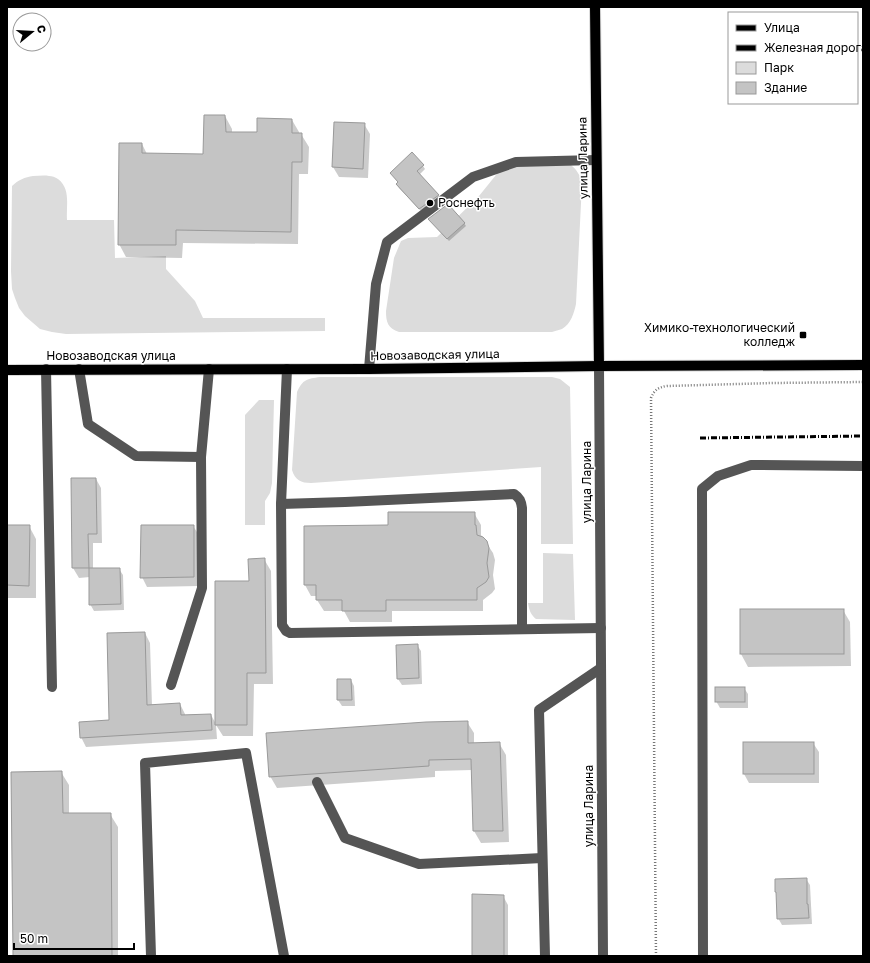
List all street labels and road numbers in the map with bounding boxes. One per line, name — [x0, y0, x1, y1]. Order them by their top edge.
street label: улица Ларина — [574, 117, 591, 199]
street label: Новозаводская улица — [370, 346, 500, 363]
street label: Новозаводская улица — [46, 348, 176, 363]
street label: улица Ларина — [579, 441, 594, 523]
street label: улица Ларина — [581, 765, 596, 847]

